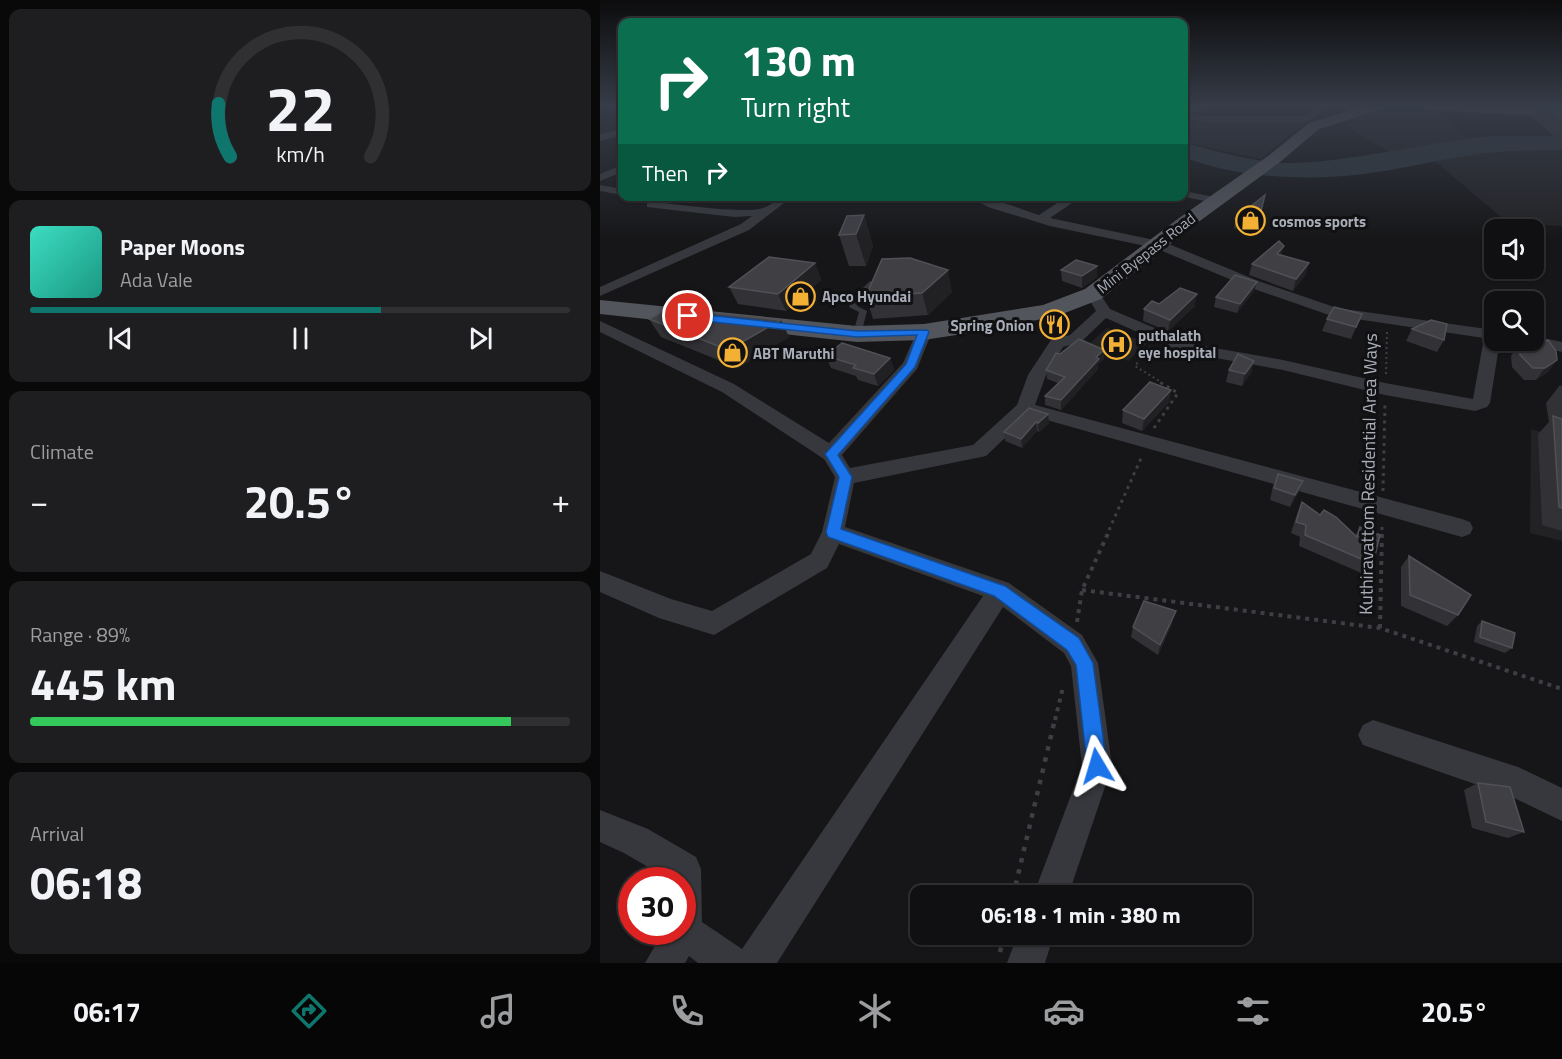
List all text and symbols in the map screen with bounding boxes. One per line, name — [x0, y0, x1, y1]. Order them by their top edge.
text: 130 m — [741, 28, 856, 92]
icon: right — [642, 42, 720, 120]
text: 22 — [265, 60, 335, 155]
text: Turn right — [741, 86, 850, 127]
text: km/h — [276, 138, 324, 170]
text: Then — [642, 156, 688, 190]
icon: right — [700, 156, 733, 189]
shop icon: cosmos sports — [1235, 205, 1267, 237]
street label: Mini Byepass Road — [1092, 207, 1200, 299]
place label: cosmos sports — [1272, 210, 1366, 233]
map controls — [1484, 219, 1544, 351]
button: sound — [1484, 219, 1544, 279]
text: Paper Moons — [120, 230, 245, 264]
text: Ada Vale — [120, 264, 193, 295]
shop icon: Apco Hyundai — [785, 280, 817, 312]
place label: Apco Hyundai — [822, 285, 911, 308]
pin — [662, 290, 713, 341]
button: search — [1484, 291, 1544, 351]
icon: arrive — [671, 299, 704, 332]
restaurant icon: Spring Onion — [1039, 309, 1071, 341]
place label: Spring Onion — [950, 314, 1034, 337]
icon: previous — [104, 322, 137, 355]
icon: pause — [284, 322, 317, 355]
icon: next — [464, 322, 497, 355]
place label: puthalath eye hospital — [1138, 324, 1216, 364]
hospital icon: puthalath eye hospital — [1101, 328, 1133, 360]
street label: Kuthiravattom Residential Area Ways — [1352, 333, 1384, 615]
shop icon: ABT Maruthi — [716, 337, 748, 369]
place label: ABT Maruthi — [753, 342, 834, 365]
text: Climate — [30, 436, 94, 467]
text: 20.5° — [244, 467, 356, 535]
text: − — [30, 476, 48, 526]
text: + — [552, 476, 570, 526]
text: Range · 89% — [30, 619, 130, 650]
text: 445 km — [30, 649, 176, 717]
position arrow — [1065, 734, 1129, 798]
text: Arrival — [30, 818, 84, 849]
text: 06:18 — [30, 848, 142, 916]
speed limit sign: 30 — [618, 867, 696, 945]
text: 06:18 · 1 min · 380 m — [981, 898, 1181, 932]
icon: directions — [288, 990, 330, 1032]
icon: music — [477, 990, 519, 1032]
icon: phone — [666, 990, 708, 1032]
icon: climate — [854, 990, 896, 1032]
icon: car — [1043, 990, 1085, 1032]
icon: filters — [1232, 990, 1274, 1032]
text: 06:17 — [73, 991, 141, 1032]
text: 20.5° — [1421, 991, 1488, 1032]

